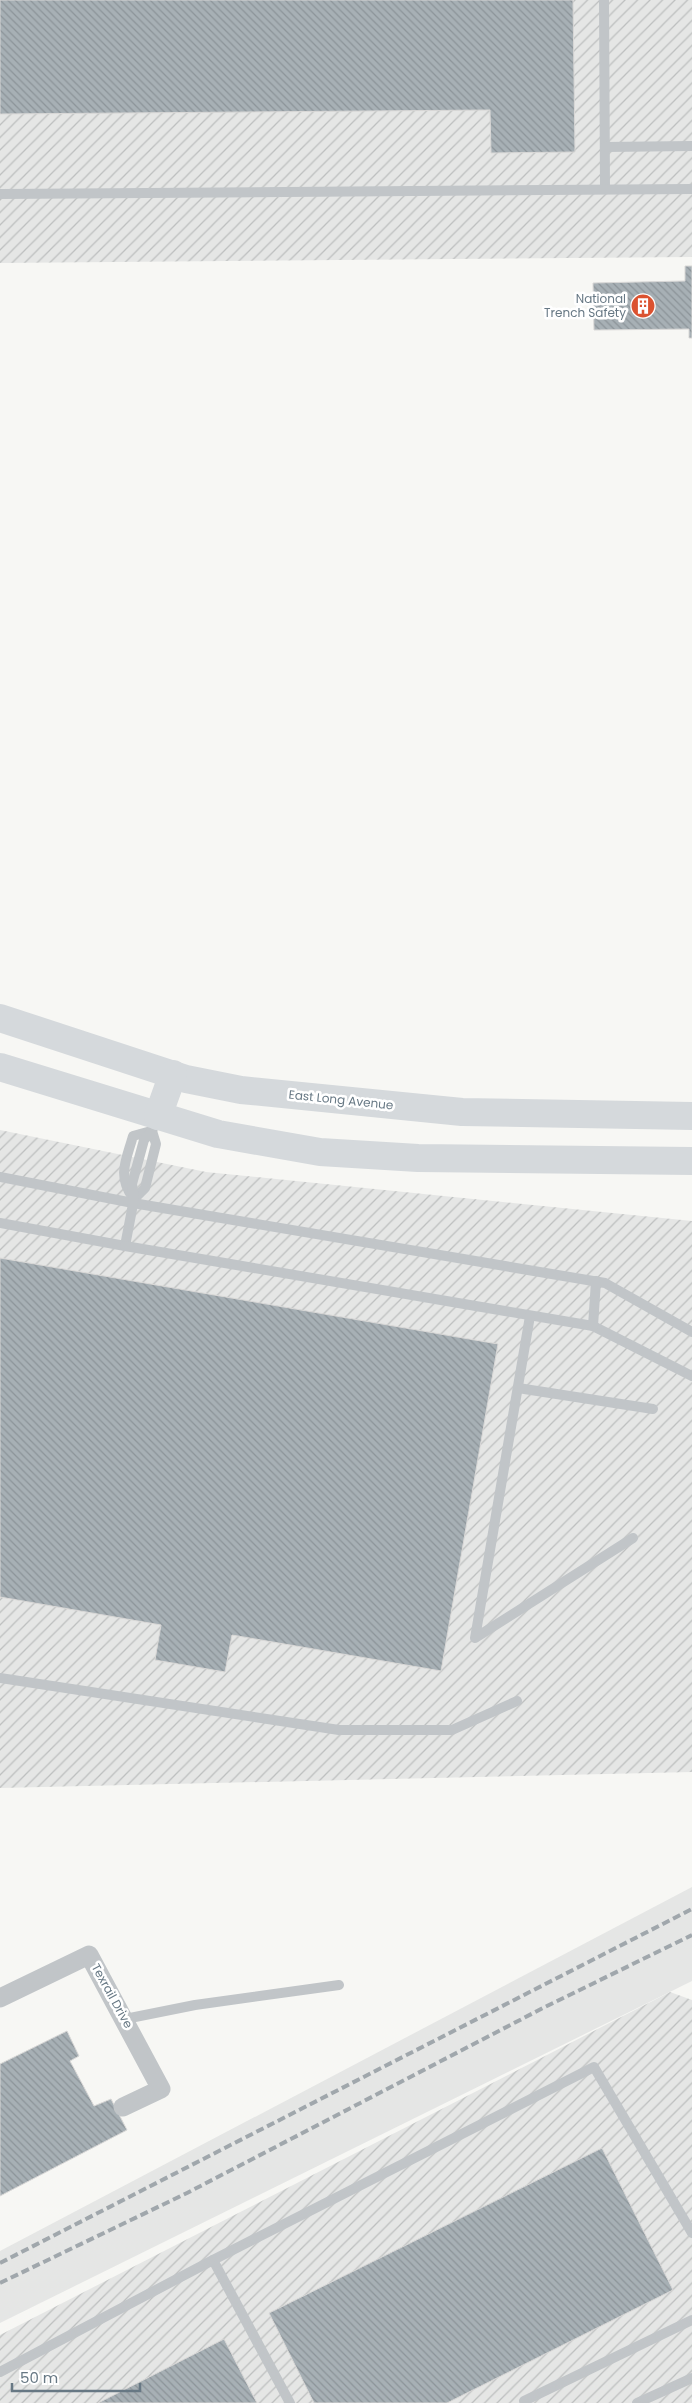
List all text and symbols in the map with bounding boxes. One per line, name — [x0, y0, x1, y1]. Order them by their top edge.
place label: National Trench Safety — [544, 290, 626, 321]
building icon: National Trench Safety — [630, 293, 656, 319]
street label: East Long Avenue — [288, 1086, 394, 1113]
street label: Texrail Drive — [88, 1960, 137, 2031]
scale bar — [12, 2360, 140, 2392]
text: 50 m — [20, 2367, 58, 2388]

